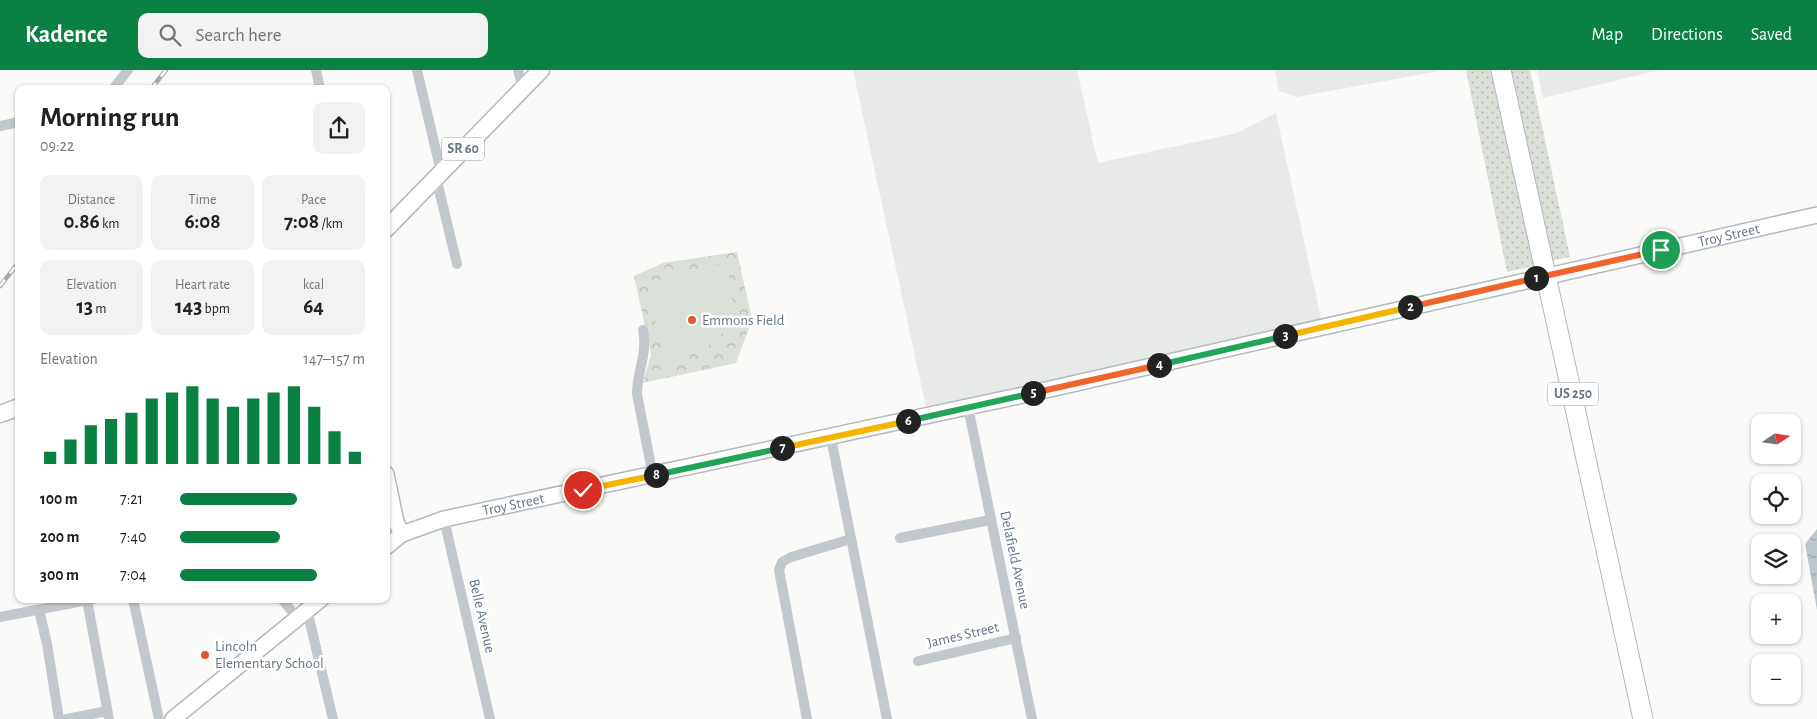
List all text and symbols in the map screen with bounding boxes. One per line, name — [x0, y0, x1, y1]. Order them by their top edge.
search box — [138, 13, 488, 58]
icon: search — [156, 21, 184, 49]
text: Kadence — [25, 23, 108, 47]
text: Search here — [196, 26, 281, 45]
text: Map — [1592, 26, 1623, 44]
text: Directions — [1651, 26, 1723, 44]
text: Saved — [1751, 26, 1792, 44]
button: share — [313, 102, 365, 154]
text: Morning run — [40, 104, 180, 132]
text: 09:22 — [40, 138, 74, 154]
road number: SR 60 — [442, 138, 484, 160]
text: Distance — [68, 193, 115, 207]
text: Time — [189, 193, 216, 207]
text: Pace — [301, 193, 326, 207]
text: 0.86 — [63, 211, 100, 232]
text: 6:08 — [184, 211, 221, 232]
text: 7:08 — [284, 211, 319, 232]
text: km — [100, 217, 120, 231]
text: /km — [319, 217, 343, 231]
street label: Troy Street — [1697, 221, 1761, 249]
pin — [1640, 229, 1682, 271]
icon: arrive — [1647, 236, 1675, 264]
pin: 1 — [1524, 266, 1548, 290]
text: 1 — [1534, 271, 1539, 285]
text: Elevation — [66, 278, 117, 292]
text: Heart rate — [175, 278, 230, 292]
text: kcal — [303, 278, 324, 292]
pin: 2 — [1398, 294, 1422, 320]
text: 13 — [76, 296, 93, 317]
text: 143 — [175, 296, 202, 317]
text: 64 — [303, 296, 324, 317]
text: 2 — [1407, 300, 1414, 314]
text: m — [93, 302, 107, 316]
text: bpm — [202, 302, 230, 316]
place label: Emmons Field — [702, 313, 785, 328]
marker: Emmons Field — [686, 314, 698, 326]
pin: 3 — [1272, 324, 1298, 348]
text: 3 — [1282, 329, 1289, 343]
text: Elevation — [40, 351, 98, 367]
text: 147–157 m — [303, 351, 365, 367]
pin: 4 — [1146, 352, 1172, 378]
text: 4 — [1156, 358, 1163, 372]
pin: 5 — [1020, 380, 1046, 406]
road number: US 250 — [1548, 382, 1598, 406]
text: 5 — [1030, 386, 1037, 400]
pin: 6 — [896, 408, 920, 434]
text: 6 — [905, 414, 912, 428]
north arrow — [1751, 414, 1801, 464]
map controls — [1751, 414, 1801, 704]
pin: 7 — [770, 436, 794, 460]
text: 7 — [779, 441, 786, 455]
pin: 8 — [644, 462, 668, 488]
text: 8 — [653, 468, 660, 482]
pin — [562, 469, 604, 511]
button: locate — [1751, 474, 1801, 524]
icon: check — [569, 476, 597, 504]
street label: Troy Street — [481, 490, 546, 518]
text: 100 m — [40, 491, 78, 507]
text: 7:21 — [120, 491, 143, 507]
street label: Delafield Avenue — [997, 510, 1033, 611]
text: 200 m — [40, 529, 80, 545]
text: 7:40 — [120, 529, 146, 545]
button: layers — [1751, 534, 1801, 584]
text: 300 m — [40, 567, 79, 583]
text: 7:04 — [120, 567, 146, 583]
street label: Belle Avenue — [466, 578, 498, 654]
button: + — [1751, 594, 1801, 644]
street label: James Street — [926, 619, 1001, 651]
place label: Lincoln Elementary School — [215, 639, 324, 671]
marker: Lincoln Elementary School — [199, 649, 211, 661]
button: − — [1751, 654, 1801, 704]

